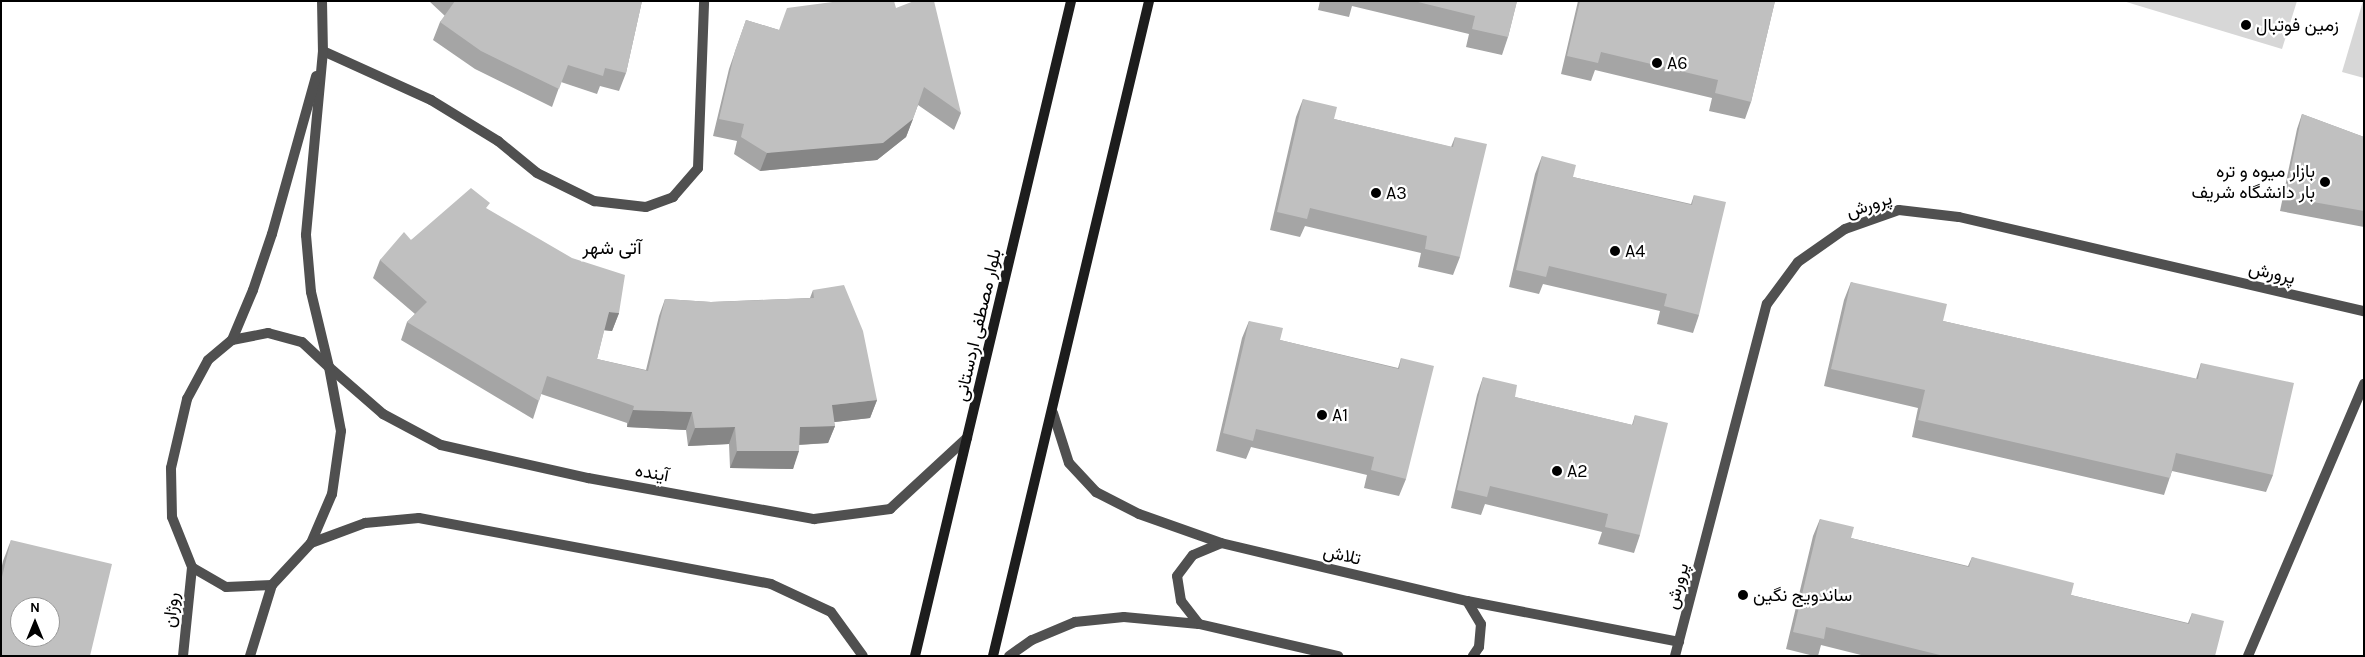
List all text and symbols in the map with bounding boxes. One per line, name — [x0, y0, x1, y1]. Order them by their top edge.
place label: زمین فوتبال — [2256, 14, 2339, 36]
marker: زمین فوتبال — [2240, 19, 2252, 31]
place label: A6 — [1667, 52, 1688, 74]
marker: A6 — [1651, 57, 1663, 69]
place label: بازار میوه و تره بار دانشگاه شریف — [2191, 161, 2315, 203]
marker: بازار میوه و تره بار دانشگاه شریف — [2319, 176, 2331, 188]
place label: A3 — [1386, 182, 1407, 204]
marker: A3 — [1370, 187, 1382, 199]
street label: پرورش — [1843, 187, 1895, 223]
district label: آتی شهر — [582, 238, 642, 260]
place label: A4 — [1625, 240, 1645, 262]
marker: A4 — [1609, 245, 1621, 257]
street label: بلوار مصطفی اردستانی — [950, 247, 1006, 403]
street label: پرورش — [2247, 257, 2297, 289]
place label: A1 — [1332, 404, 1348, 426]
marker: A1 — [1316, 409, 1328, 421]
street label: آینده — [633, 459, 671, 487]
place label: A2 — [1567, 460, 1588, 482]
marker: A2 — [1551, 465, 1563, 477]
street label: تلاش — [1321, 540, 1363, 570]
street label: پرورش — [1660, 561, 1694, 611]
place label: ساندویج نگین — [1753, 584, 1852, 606]
marker: ساندویج نگین — [1737, 589, 1749, 601]
street label: روژان — [158, 591, 184, 629]
north arrow — [10, 597, 60, 647]
text: N — [30, 599, 40, 616]

